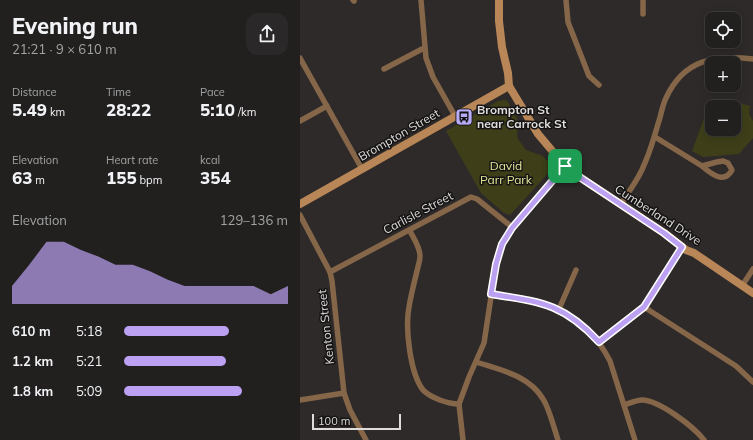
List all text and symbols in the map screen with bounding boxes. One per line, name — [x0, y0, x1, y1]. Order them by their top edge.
text: Evening run — [12, 12, 138, 40]
map controls — [705, 12, 741, 136]
button: locate — [705, 12, 741, 48]
button: share — [246, 13, 288, 55]
text: 21:21 · 9 × 610 m — [12, 41, 117, 57]
button: + — [705, 56, 741, 92]
text: Distance — [12, 85, 56, 99]
text: Time — [106, 85, 131, 99]
text: Pace — [200, 85, 225, 99]
text: 5.49 — [12, 99, 47, 120]
text: 28:22 — [106, 99, 151, 120]
text: 5:10 — [200, 99, 235, 120]
button: − — [705, 100, 741, 136]
place label: Brompton St near Carrock St — [477, 102, 567, 131]
text: km — [47, 105, 65, 119]
text: /km — [235, 105, 256, 119]
street label: Brompton Street — [355, 105, 442, 164]
bus stop icon: Brompton St near Carrock St — [454, 107, 474, 127]
pin — [548, 149, 582, 183]
text: Elevation — [12, 153, 59, 167]
text: Heart rate — [106, 153, 158, 167]
text: kcal — [200, 153, 220, 167]
icon: arrive — [554, 155, 576, 177]
park label: David Parr Park — [480, 158, 533, 187]
text: 63 — [12, 167, 32, 188]
text: 155 — [106, 167, 137, 188]
text: 354 — [200, 167, 231, 188]
text: m — [32, 173, 45, 187]
text: bpm — [137, 173, 162, 187]
street label: Cumberland Drive — [612, 181, 704, 248]
street label: Carlisle Street — [380, 188, 455, 237]
text: Elevation — [12, 212, 67, 228]
text: 129–136 m — [220, 212, 288, 228]
street label: Kenton Street — [314, 289, 337, 365]
text: 610 m — [12, 323, 51, 339]
text: 5:18 — [76, 323, 102, 339]
text: 1.2 km — [12, 353, 53, 369]
text: 5:21 — [76, 353, 102, 369]
text: 1.8 km — [12, 383, 53, 399]
text: 5:09 — [76, 383, 102, 399]
scale bar — [312, 412, 401, 431]
text: 100 m — [318, 414, 350, 428]

